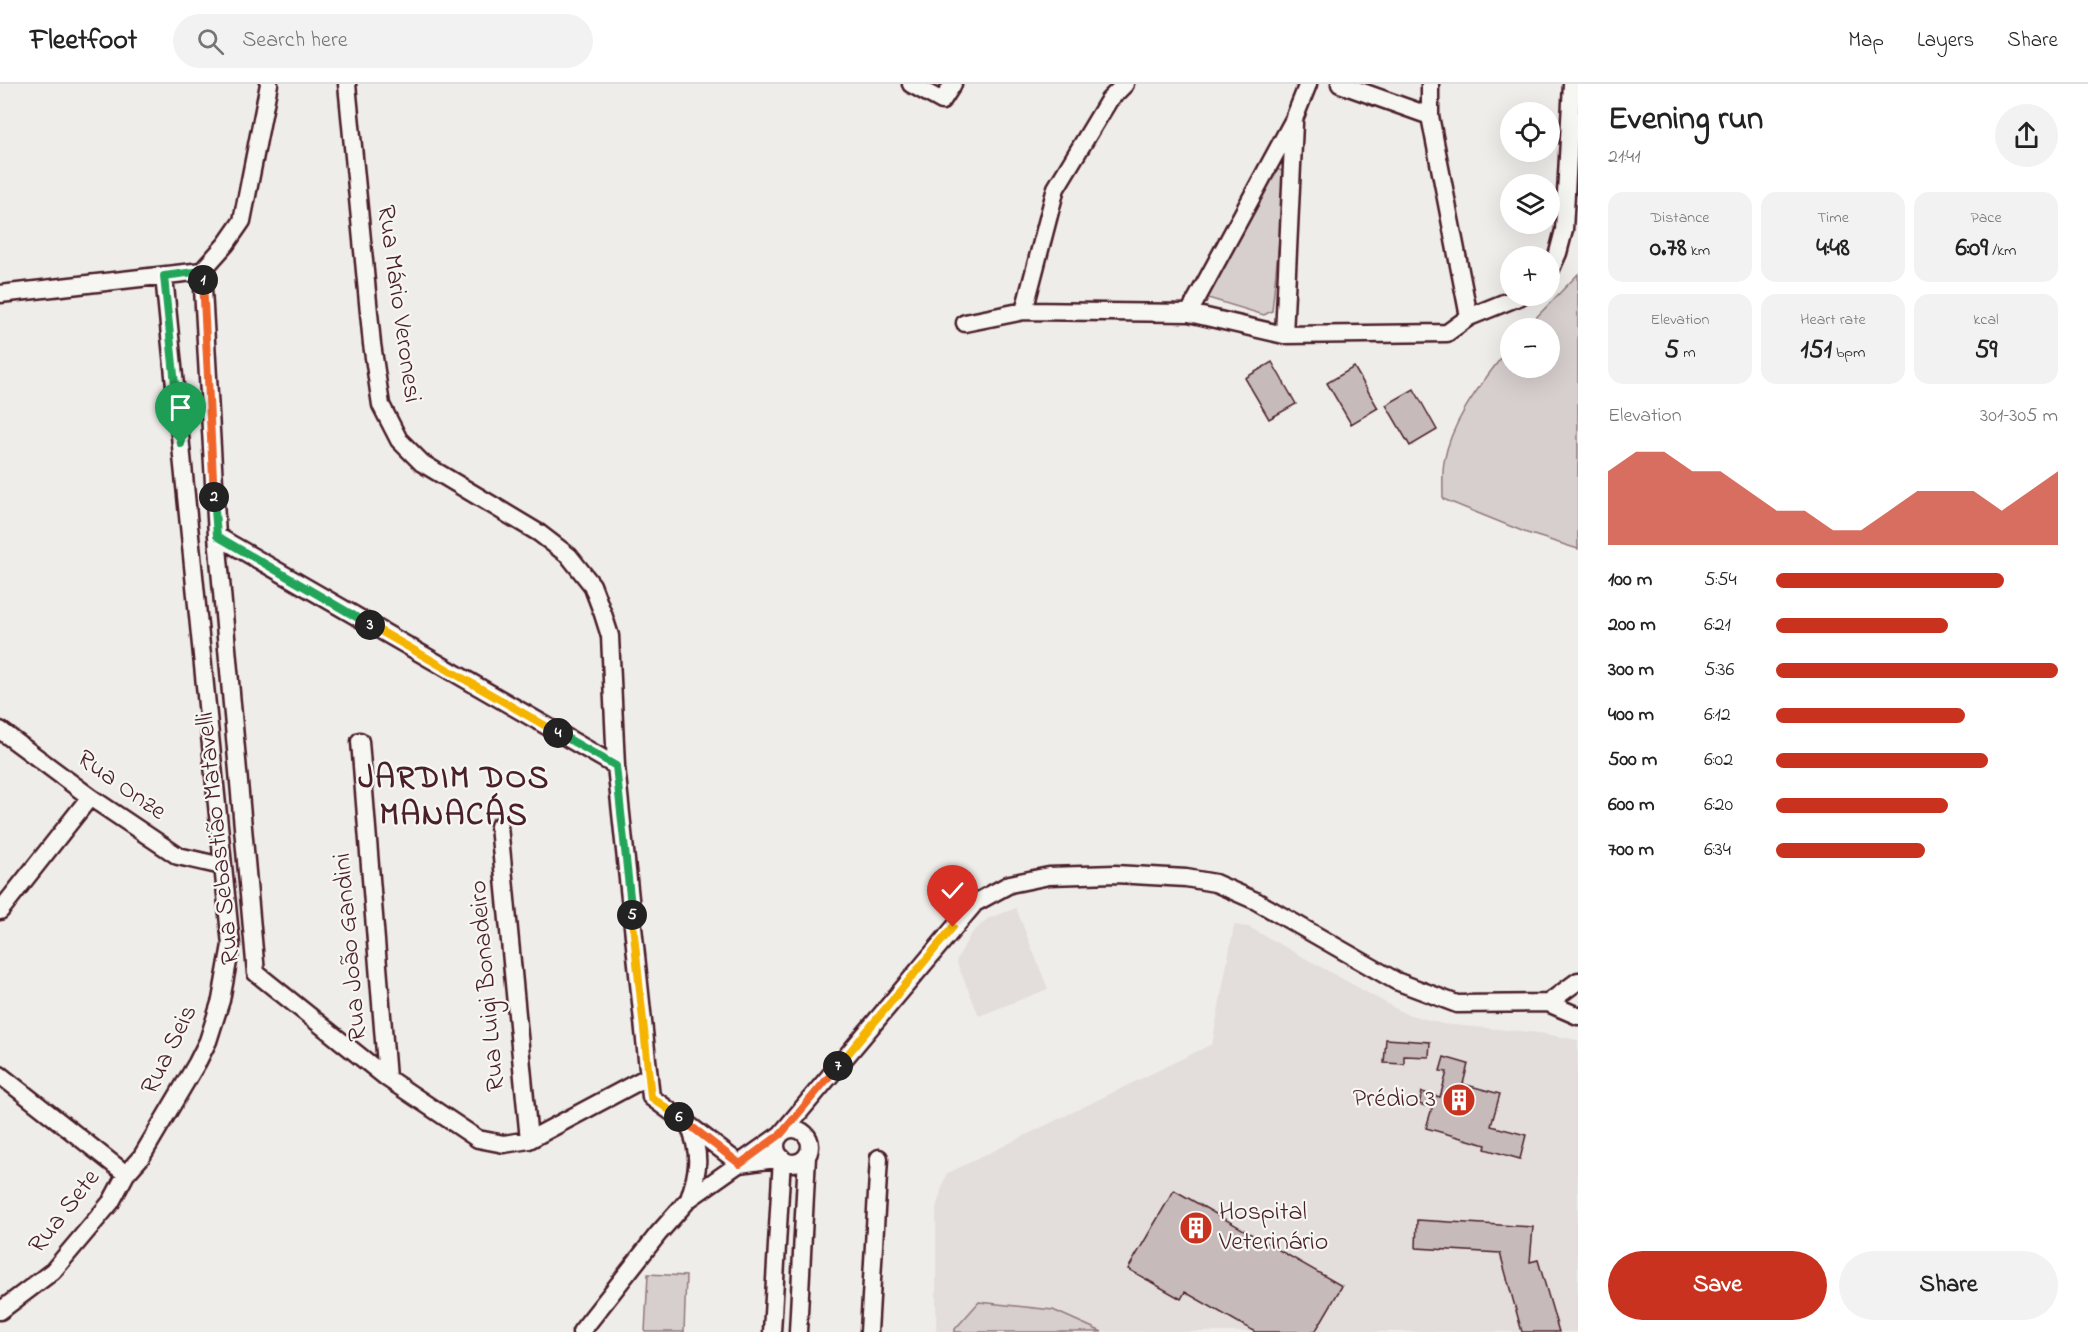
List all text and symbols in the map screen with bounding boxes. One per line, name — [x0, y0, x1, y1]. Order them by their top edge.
search box — [173, 14, 593, 68]
text: Fleetfoot — [30, 21, 137, 62]
icon: search — [194, 25, 227, 58]
text: Search here — [242, 25, 348, 57]
text: Map — [1848, 26, 1884, 56]
text: Layers — [1917, 26, 1974, 56]
text: Share — [2007, 26, 2058, 56]
text: Evening run — [1608, 96, 1763, 144]
map controls — [1500, 102, 1560, 378]
button: locate — [1500, 102, 1560, 162]
button: share — [1995, 104, 2058, 167]
text: 21:41 — [1608, 143, 1641, 172]
button: layers — [1500, 174, 1560, 234]
street label: Rua Mário Veronesi — [365, 203, 431, 405]
text: Distance — [1651, 206, 1709, 230]
text: Time — [1817, 206, 1849, 230]
text: Pace — [1970, 206, 2002, 230]
text: 0.78 — [1650, 230, 1687, 268]
text: 4:48 — [1816, 230, 1850, 268]
text: 6:09 — [1955, 230, 1988, 268]
text: km — [1687, 239, 1710, 263]
text: /km — [1988, 239, 2017, 263]
button: + — [1500, 246, 1560, 306]
pin: 1 — [188, 265, 218, 295]
text: 1 — [200, 268, 206, 292]
text: Elevation — [1651, 308, 1709, 332]
text: Heart rate — [1800, 308, 1866, 332]
text: kcal — [1973, 308, 1999, 332]
button: − — [1500, 318, 1560, 378]
text: 5 — [1664, 332, 1679, 370]
text: 151 — [1801, 332, 1832, 370]
text: 59 — [1975, 332, 1997, 370]
text: m — [1679, 341, 1696, 365]
text: bpm — [1832, 341, 1866, 365]
pin — [155, 382, 206, 444]
icon: arrive — [164, 391, 197, 424]
text: Elevation — [1608, 402, 1682, 431]
text: 301–305 m — [1980, 402, 2058, 431]
pin: 2 — [199, 482, 229, 512]
text: 2 — [210, 485, 218, 509]
text: 100 m — [1608, 566, 1652, 595]
text: 5:54 — [1704, 566, 1737, 595]
pin: 3 — [355, 610, 385, 640]
text: 200 m — [1608, 611, 1656, 640]
text: 6:21 — [1704, 611, 1731, 640]
text: 3 — [367, 613, 373, 637]
text: 300 m — [1608, 656, 1654, 685]
text: 5:36 — [1704, 656, 1734, 685]
text: 400 m — [1608, 701, 1654, 730]
text: 6:12 — [1704, 701, 1731, 730]
street label: Rua Sebastião Matavelli — [187, 710, 251, 966]
pin: 4 — [543, 718, 573, 748]
text: 4 — [555, 721, 561, 745]
street label: Rua Onze — [68, 741, 174, 831]
text: 500 m — [1608, 746, 1657, 775]
text: 6:02 — [1704, 746, 1733, 775]
district label: JARDIM DOS MANACÁS — [358, 756, 550, 840]
text: 600 m — [1608, 791, 1655, 820]
text: 6:20 — [1704, 791, 1733, 820]
text: 700 m — [1608, 836, 1654, 865]
text: 6:34 — [1704, 836, 1731, 865]
street label: Rua João Gandini — [324, 851, 378, 1043]
pin — [927, 865, 978, 927]
icon: check — [936, 874, 969, 907]
street label: Rua Luigi Bonadeiro — [460, 879, 516, 1093]
pin: 5 — [617, 900, 647, 930]
text: 5 — [627, 903, 637, 927]
street label: Rua Seis — [132, 999, 208, 1101]
pin: 7 — [823, 1051, 853, 1081]
text: 7 — [835, 1054, 841, 1078]
place label: Prédio 3 — [1353, 1081, 1436, 1119]
building icon: Prédio 3 — [1441, 1082, 1477, 1118]
pin: 6 — [664, 1102, 694, 1132]
text: 6 — [675, 1105, 683, 1129]
street label: Rua Sete — [20, 1161, 110, 1262]
place label: Hospital Veterinário — [1218, 1194, 1328, 1262]
building icon: Hospital Veterinário — [1178, 1210, 1214, 1246]
button: Save — [1608, 1251, 1827, 1320]
button: Share — [1839, 1251, 2058, 1320]

